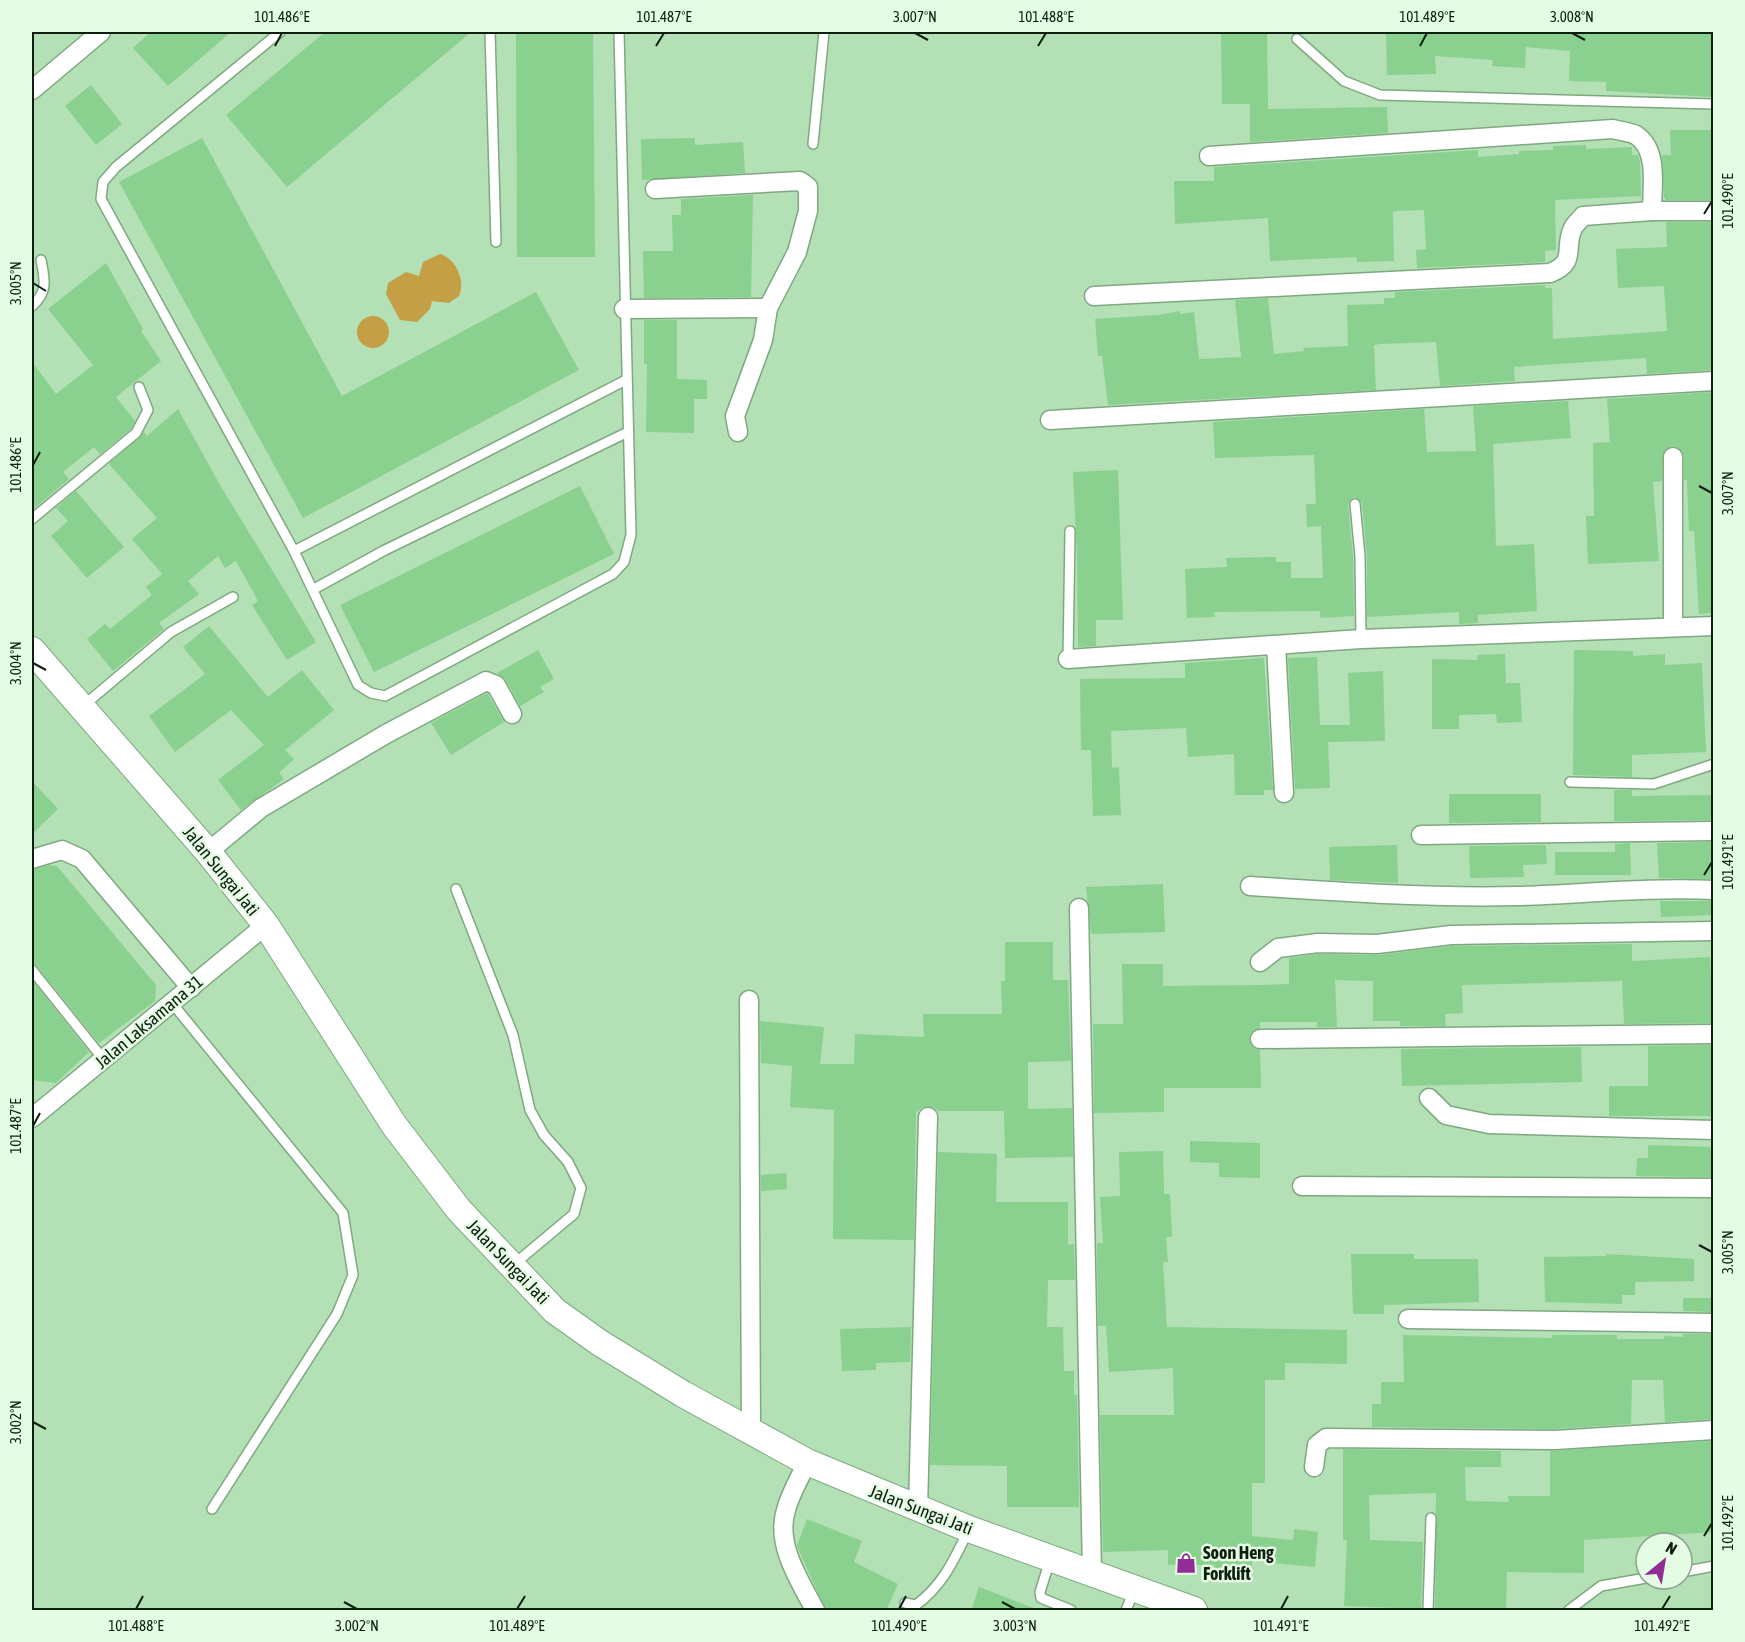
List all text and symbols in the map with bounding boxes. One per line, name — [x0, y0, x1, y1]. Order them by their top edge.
text: 101.486°E — [254, 8, 310, 25]
text: 101.487°E — [636, 8, 692, 25]
text: 3.007°N — [893, 8, 937, 25]
text: 101.488°E — [1018, 8, 1074, 25]
text: 101.489°E — [1399, 8, 1455, 25]
text: 3.008°N — [1550, 8, 1594, 25]
text: 101.490°E — [1719, 173, 1736, 229]
text: 3.005°N — [7, 261, 24, 305]
text: 101.486°E — [7, 437, 24, 493]
text: 3.007°N — [1719, 471, 1736, 515]
text: 3.004°N — [7, 641, 24, 685]
street label: Jalan Sungai Jati — [179, 822, 264, 920]
text: 101.491°E — [1719, 834, 1736, 890]
street label: Jalan Laksamana 31 — [91, 970, 207, 1073]
text: 101.487°E — [7, 1098, 24, 1154]
street label: Jalan Sungai Jati — [463, 1215, 554, 1308]
text: 3.005°N — [1719, 1230, 1736, 1274]
text: 3.002°N — [7, 1400, 24, 1444]
street label: Jalan Sungai Jati — [866, 1480, 976, 1539]
text: 101.492°E — [1719, 1495, 1736, 1551]
north arrow — [1634, 1531, 1694, 1591]
text: N — [1663, 1538, 1680, 1558]
place label: Soon Heng Forklift — [1203, 1542, 1274, 1584]
shop icon: Soon Heng Forklift — [1174, 1551, 1198, 1575]
text: 101.488°E — [108, 1617, 164, 1634]
text: 3.002°N — [335, 1617, 379, 1634]
text: 101.489°E — [489, 1617, 545, 1634]
text: 101.490°E — [871, 1617, 927, 1634]
text: 3.003°N — [993, 1617, 1037, 1634]
text: 101.491°E — [1253, 1617, 1309, 1634]
text: 101.492°E — [1634, 1617, 1690, 1634]

